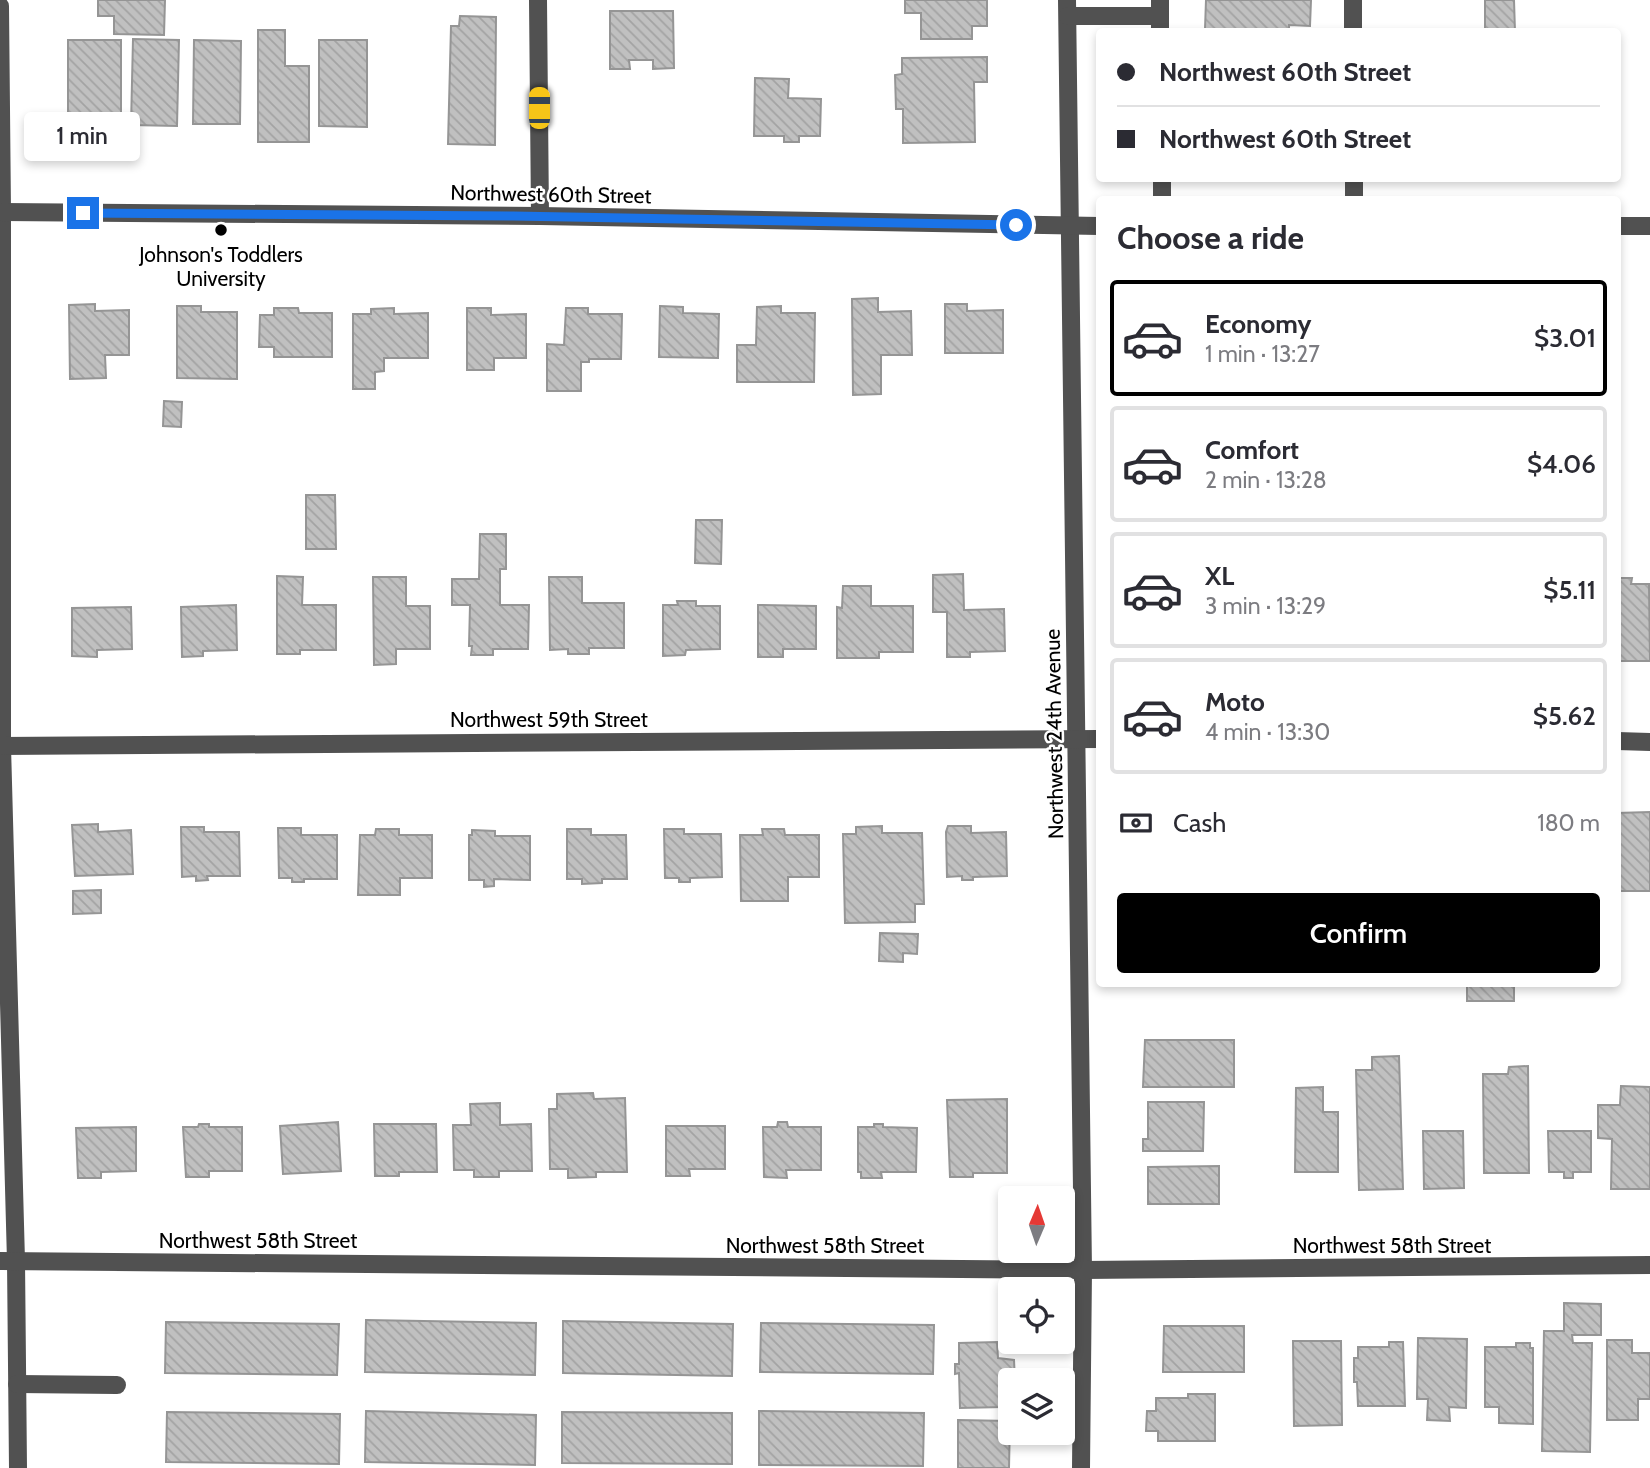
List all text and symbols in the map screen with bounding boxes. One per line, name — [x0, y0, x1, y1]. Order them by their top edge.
text: Northwest 60th Street — [1159, 56, 1411, 88]
car — [529, 87, 550, 129]
callout: 1 min — [25, 111, 141, 160]
text: 1 min — [56, 122, 108, 150]
text: Northwest 60th Street — [1159, 123, 1411, 155]
street label: Northwest 60th Street — [450, 180, 652, 208]
route end — [67, 197, 99, 229]
route start — [1000, 209, 1032, 241]
text: Choose a ride — [1117, 218, 1304, 257]
marker: Johnson's Toddlers University — [213, 222, 229, 238]
place label: Johnson's Toddlers University — [138, 242, 303, 291]
icon: car — [1121, 307, 1184, 370]
text: Economy — [1205, 308, 1311, 340]
text: $3.01 — [1534, 322, 1596, 354]
text: 1 min · 13:27 — [1205, 340, 1320, 368]
icon: car — [1121, 433, 1184, 496]
text: Comfort — [1205, 434, 1299, 466]
text: $4.06 — [1527, 448, 1596, 480]
text: 2 min · 13:28 — [1205, 466, 1327, 494]
icon: car — [1121, 559, 1184, 622]
text: XL — [1205, 560, 1234, 592]
text: $5.11 — [1543, 574, 1596, 606]
text: 3 min · 13:29 — [1205, 592, 1326, 620]
street label: Northwest 24th Avenue — [1040, 628, 1068, 839]
icon: car — [1121, 685, 1184, 748]
text: Moto — [1205, 686, 1265, 718]
text: $5.62 — [1533, 700, 1596, 732]
street label: Northwest 59th Street — [450, 707, 648, 732]
text: 4 min · 13:30 — [1205, 718, 1330, 746]
icon: cash — [1117, 804, 1155, 842]
text: Cash — [1173, 807, 1226, 839]
text: 180 m — [1537, 809, 1600, 837]
button: Confirm — [1117, 893, 1600, 973]
north arrow — [998, 1186, 1074, 1264]
map controls — [998, 1186, 1075, 1445]
street label: Northwest 58th Street — [159, 1228, 357, 1253]
street label: Northwest 58th Street — [726, 1233, 924, 1258]
street label: Northwest 58th Street — [1293, 1233, 1491, 1258]
button: locate — [998, 1277, 1075, 1354]
button: layers — [998, 1368, 1075, 1445]

